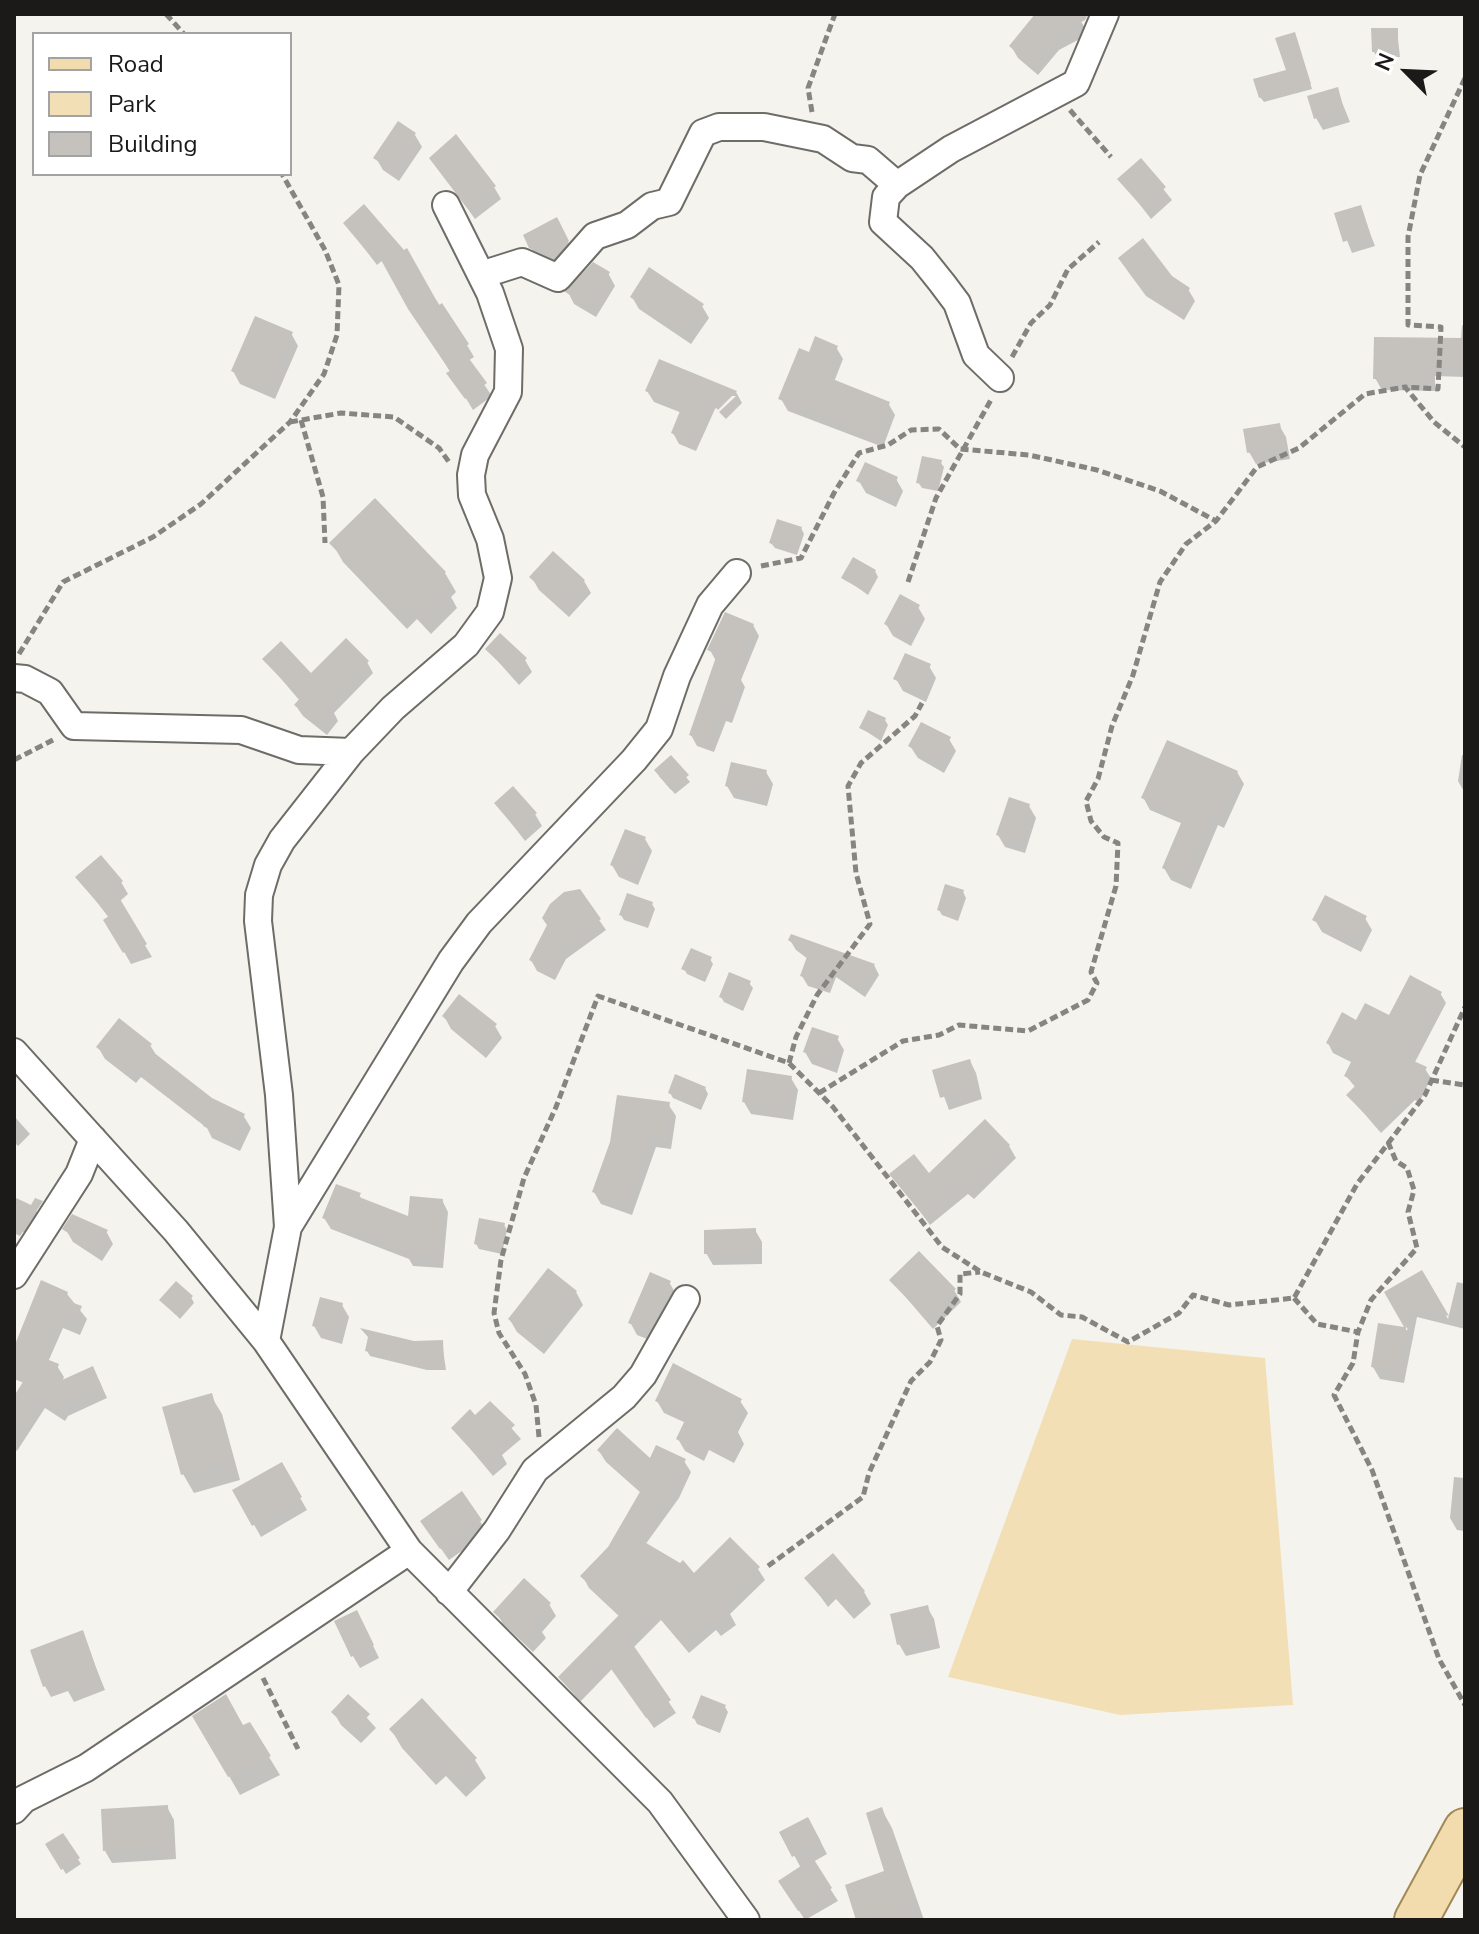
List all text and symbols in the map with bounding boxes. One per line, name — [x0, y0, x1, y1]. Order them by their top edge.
legend — [32, 32, 292, 176]
north arrow — [1367, 32, 1447, 112]
text: Road — [108, 48, 164, 80]
text: N — [1368, 49, 1402, 76]
text: Park — [108, 88, 156, 120]
text: Building — [108, 128, 198, 160]

